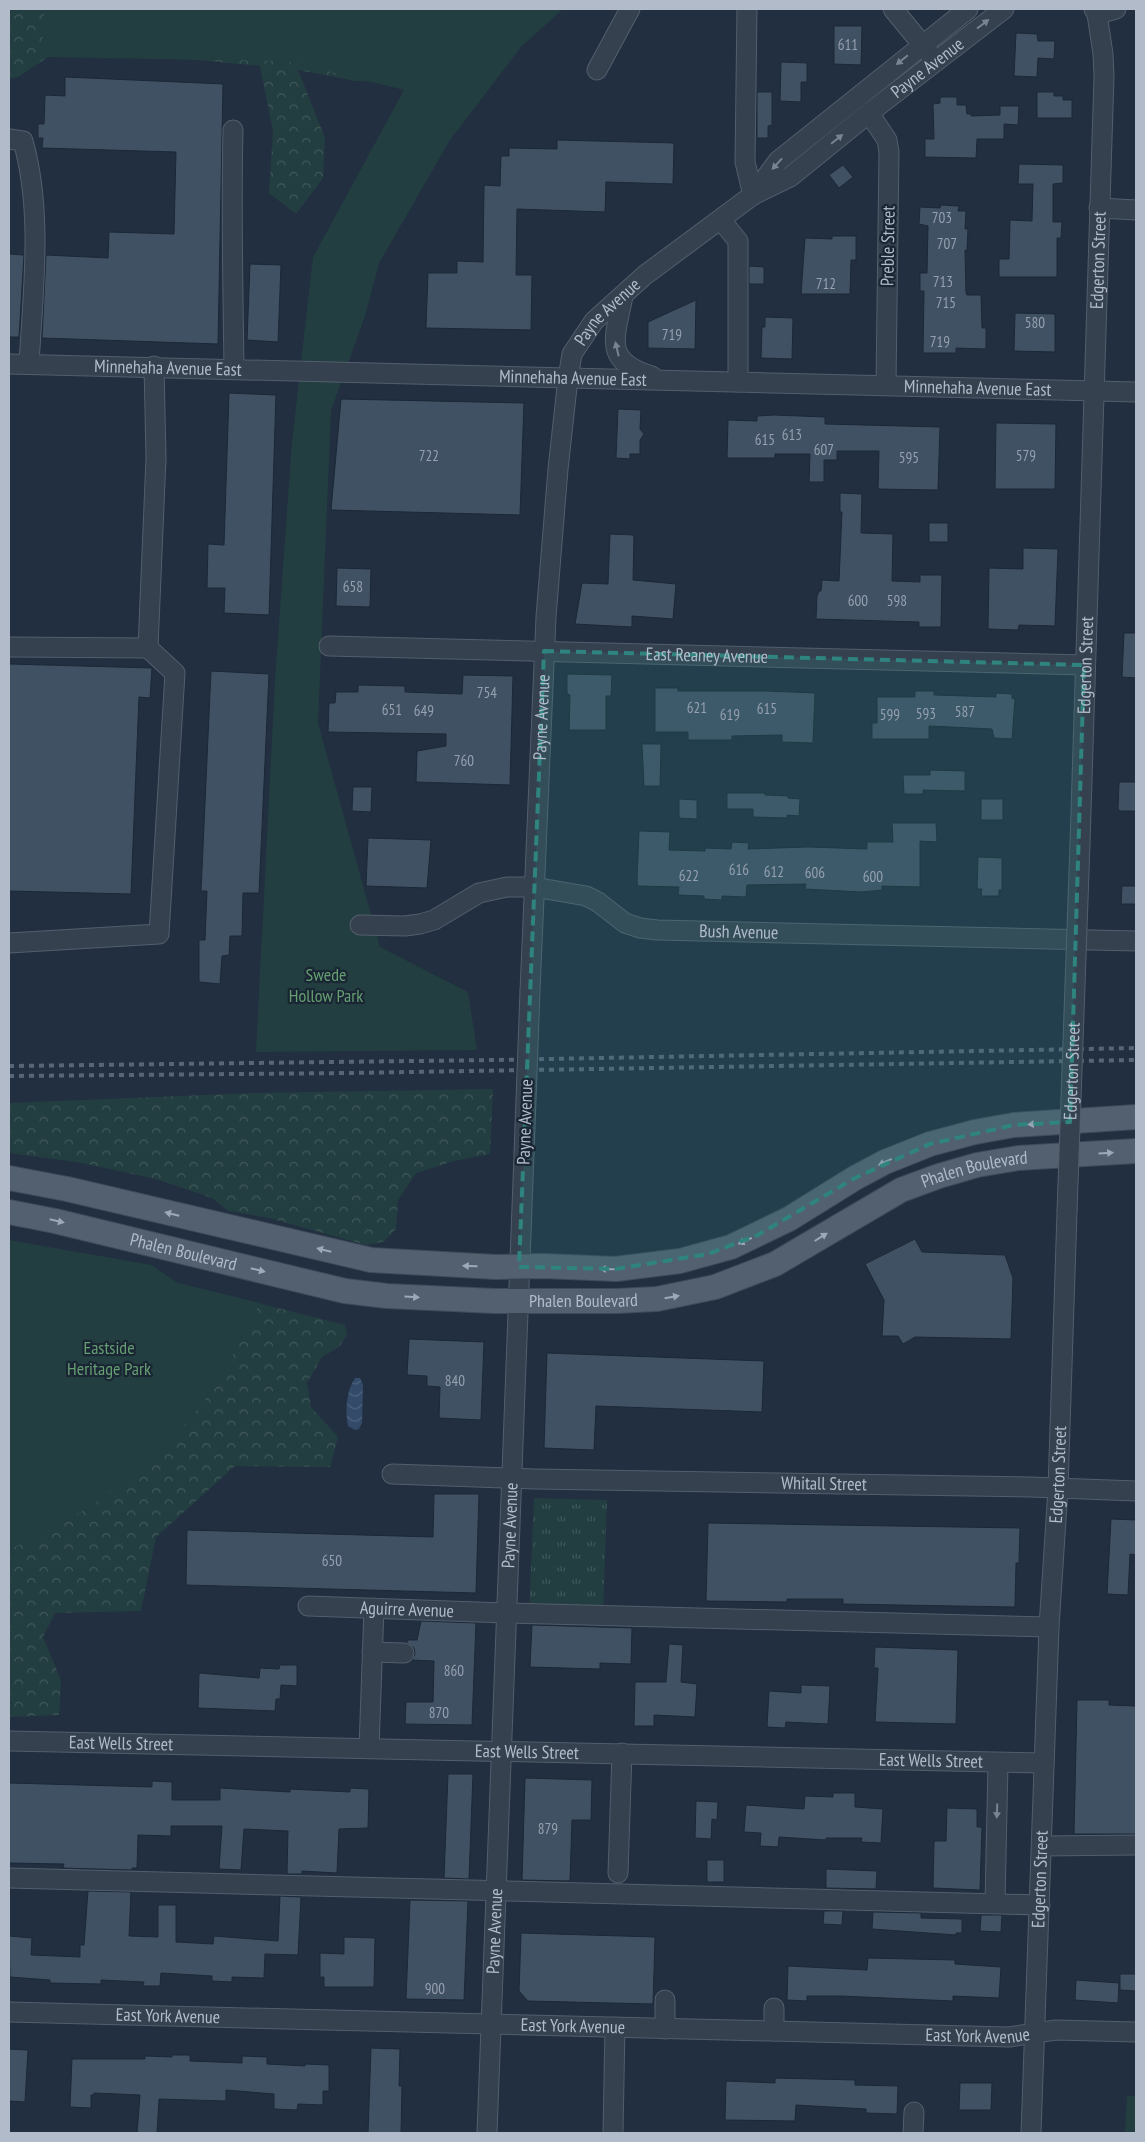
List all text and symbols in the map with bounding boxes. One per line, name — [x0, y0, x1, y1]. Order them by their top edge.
one-way arrow — [976, 19, 990, 29]
street label: Payne Avenue — [886, 32, 968, 103]
house number: 611 — [838, 35, 858, 54]
one-way arrow — [896, 55, 909, 66]
one-way arrow — [830, 133, 842, 145]
one-way arrow — [772, 157, 783, 170]
street label: Preble Street — [875, 205, 900, 286]
house number: 703 — [932, 208, 952, 227]
street label: Edgerton Street — [1085, 211, 1111, 309]
house number: 707 — [937, 234, 957, 253]
house number: 713 — [933, 272, 953, 291]
street label: Payne Avenue — [569, 273, 645, 350]
house number: 712 — [816, 274, 836, 293]
house number: 715 — [936, 293, 956, 312]
house number: 580 — [1025, 313, 1045, 332]
house number: 719 — [662, 325, 682, 344]
house number: 719 — [930, 332, 950, 351]
one-way arrow — [613, 341, 621, 357]
street label: Minnehaha Avenue East — [94, 354, 242, 381]
street label: Minnehaha Avenue East — [499, 364, 647, 391]
street label: Minnehaha Avenue East — [904, 374, 1052, 401]
house number: 613 — [782, 425, 802, 444]
house number: 615 — [755, 430, 775, 449]
house number: 607 — [814, 440, 834, 459]
house number: 722 — [419, 446, 439, 465]
house number: 579 — [1016, 446, 1036, 465]
house number: 595 — [899, 448, 919, 467]
house number: 658 — [343, 577, 363, 596]
house number: 600 — [848, 591, 868, 610]
house number: 598 — [887, 591, 907, 610]
street label: Edgerton Street — [1072, 616, 1098, 714]
street label: East Reaney Avenue — [645, 642, 768, 668]
street label: Payne Avenue — [528, 674, 555, 761]
house number: 754 — [477, 683, 497, 702]
house number: 621 — [687, 698, 707, 717]
house number: 615 — [757, 699, 777, 718]
house number: 651 — [382, 700, 402, 719]
house number: 649 — [414, 701, 434, 720]
house number: 587 — [955, 702, 975, 721]
house number: 593 — [916, 704, 936, 723]
house number: 619 — [720, 705, 740, 724]
house number: 599 — [880, 705, 900, 724]
house number: 760 — [454, 751, 474, 770]
house number: 616 — [729, 860, 749, 879]
house number: 612 — [764, 862, 784, 881]
house number: 606 — [805, 863, 825, 882]
house number: 622 — [679, 866, 699, 885]
house number: 600 — [863, 867, 883, 886]
street label: Bush Avenue — [699, 919, 779, 944]
park label: Swede Hollow Park — [289, 963, 363, 1007]
street label: Edgerton Street — [1058, 1022, 1085, 1120]
street label: Payne Avenue — [512, 1079, 537, 1165]
one-way arrow — [1027, 1120, 1043, 1128]
street label: Phalen Boulevard — [918, 1145, 1028, 1193]
one-way arrow — [1099, 1148, 1115, 1156]
one-way arrow — [878, 1158, 892, 1166]
one-way arrow — [165, 1210, 180, 1218]
one-way arrow — [49, 1217, 64, 1225]
street label: Phalen Boulevard — [128, 1228, 239, 1275]
one-way arrow — [815, 1232, 828, 1241]
one-way arrow — [738, 1237, 752, 1245]
one-way arrow — [316, 1246, 331, 1254]
one-way arrow — [462, 1261, 478, 1269]
one-way arrow — [599, 1264, 615, 1272]
one-way arrow — [251, 1266, 266, 1274]
street label: Phalen Boulevard — [529, 1288, 638, 1312]
one-way arrow — [664, 1292, 680, 1300]
one-way arrow — [404, 1293, 420, 1301]
park label: Eastside Heritage Park — [67, 1336, 151, 1380]
house number: 840 — [445, 1371, 465, 1390]
street label: Edgerton Street — [1044, 1425, 1071, 1524]
street label: Whitall Street — [781, 1471, 867, 1495]
street label: Payne Avenue — [496, 1482, 523, 1569]
house number: 650 — [322, 1551, 342, 1570]
street label: Aguirre Avenue — [360, 1596, 454, 1622]
house number: 860 — [444, 1661, 464, 1680]
house number: 870 — [429, 1703, 449, 1722]
street label: East Wells Street — [69, 1730, 173, 1755]
street label: East Wells Street — [475, 1739, 579, 1764]
street label: East Wells Street — [879, 1747, 983, 1773]
one-way arrow — [993, 1804, 1001, 1820]
house number: 879 — [538, 1819, 558, 1838]
street label: Edgerton Street — [1026, 1830, 1053, 1928]
street label: Payne Avenue — [481, 1888, 507, 1974]
house number: 900 — [425, 1979, 445, 1998]
street label: East York Avenue — [115, 2003, 220, 2028]
street label: East York Avenue — [520, 2013, 625, 2038]
street label: East York Avenue — [925, 2022, 1031, 2048]

